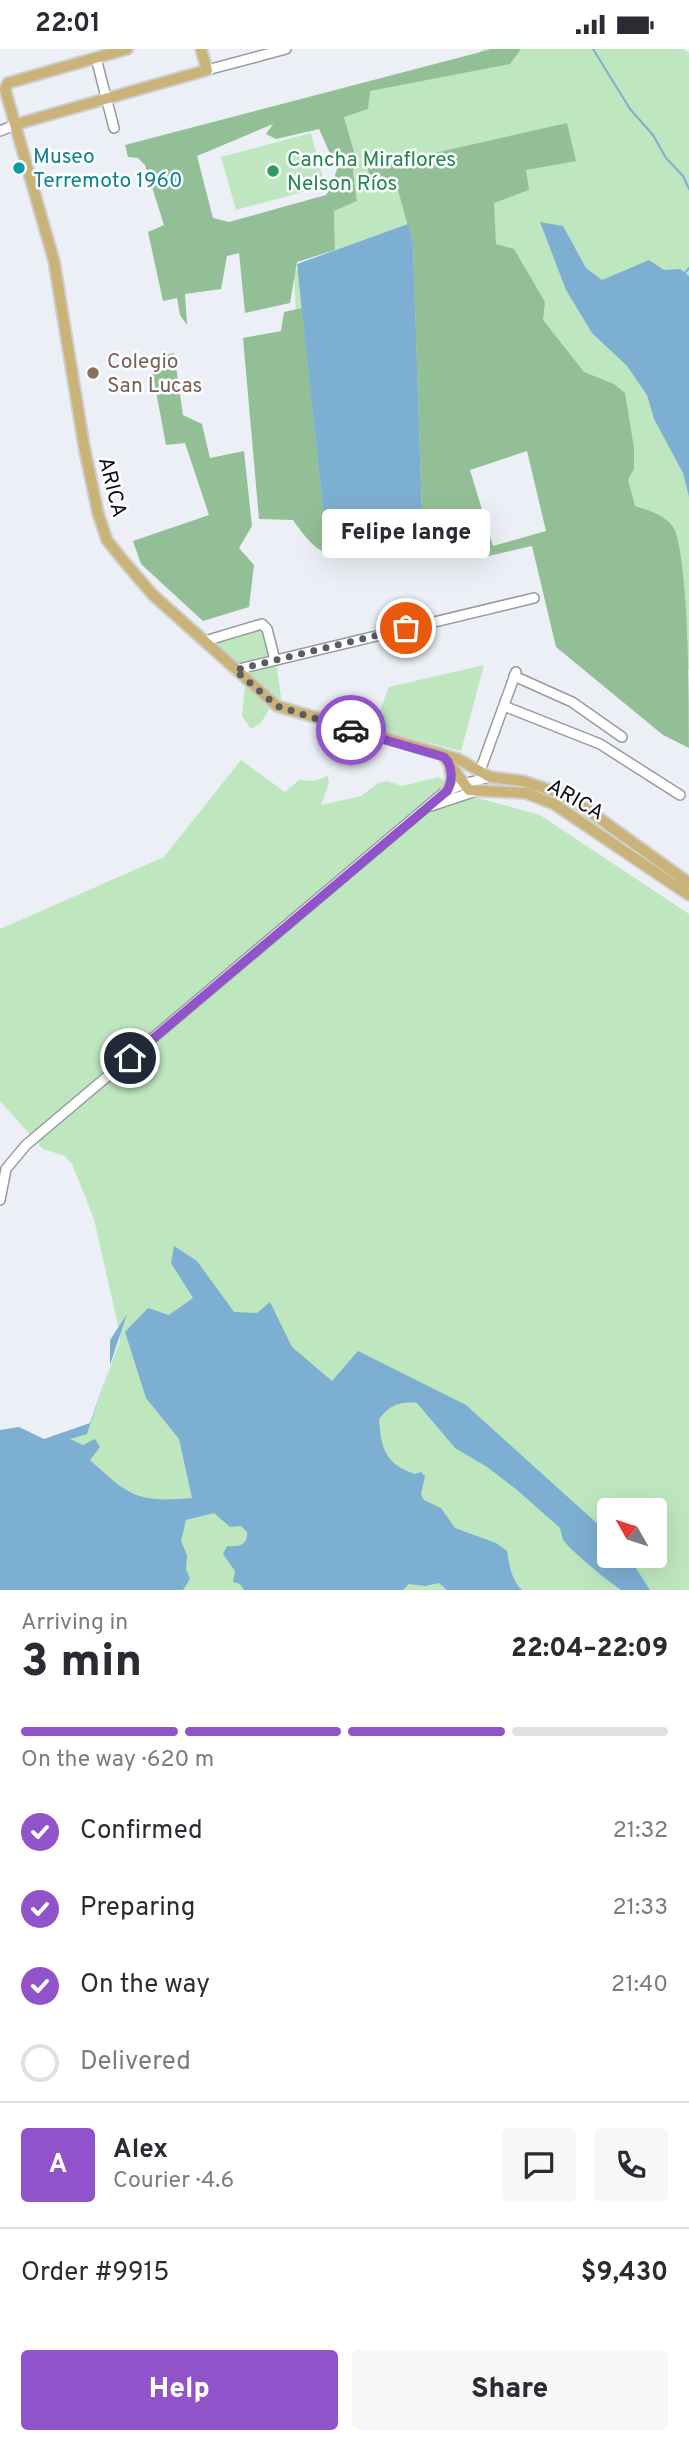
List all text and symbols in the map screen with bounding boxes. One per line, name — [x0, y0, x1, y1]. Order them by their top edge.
text: 22:01 — [35, 8, 101, 41]
place label: Museo Terremoto 1960 — [33, 144, 182, 195]
place label: Cancha Miraflores Nelson Ríos — [287, 147, 456, 198]
marker: Museo Terremoto 1960 — [11, 160, 27, 176]
marker: Cancha Miraflores Nelson Ríos — [265, 163, 281, 179]
place label: Colegio San Lucas — [107, 349, 202, 400]
marker: Colegio San Lucas — [85, 365, 101, 381]
street label: ARICA — [91, 454, 132, 520]
callout: Felipe lange — [322, 509, 490, 558]
text: Felipe lange — [341, 519, 471, 548]
pin — [376, 598, 436, 658]
icon: bag — [387, 609, 425, 647]
courier — [316, 695, 386, 765]
icon: car — [332, 711, 370, 749]
street label: ARICA — [542, 773, 608, 827]
pin — [100, 1028, 160, 1088]
icon: home — [111, 1039, 149, 1077]
north arrow — [597, 1498, 667, 1568]
map controls — [597, 1498, 667, 1568]
text: Arriving in — [21, 1609, 128, 1638]
text: 22:04–22:09 — [511, 1633, 668, 1666]
text: 3 min — [21, 1634, 142, 1693]
text: On the way · 620 m — [21, 1746, 214, 1775]
icon: check — [21, 1813, 59, 1851]
text: Confirmed — [80, 1815, 203, 1848]
text: 21:32 — [613, 1817, 668, 1846]
icon: check — [21, 1890, 59, 1928]
text: Preparing — [80, 1892, 195, 1925]
text: 21:33 — [612, 1894, 668, 1923]
icon: check — [21, 1967, 59, 2005]
text: On the way — [80, 1969, 210, 2002]
text: 21:40 — [611, 1971, 668, 2000]
text: Delivered — [80, 2046, 191, 2079]
button: chat — [502, 2128, 576, 2202]
button: phone — [594, 2128, 668, 2202]
text: Alex — [113, 2134, 168, 2167]
text: A — [49, 2149, 67, 2182]
text: Courier · 4.6 — [113, 2167, 234, 2196]
text: Order #9915 — [21, 2257, 169, 2290]
text: $9,430 — [581, 2257, 668, 2290]
button: Help — [21, 2350, 338, 2430]
button: Share — [352, 2350, 668, 2430]

